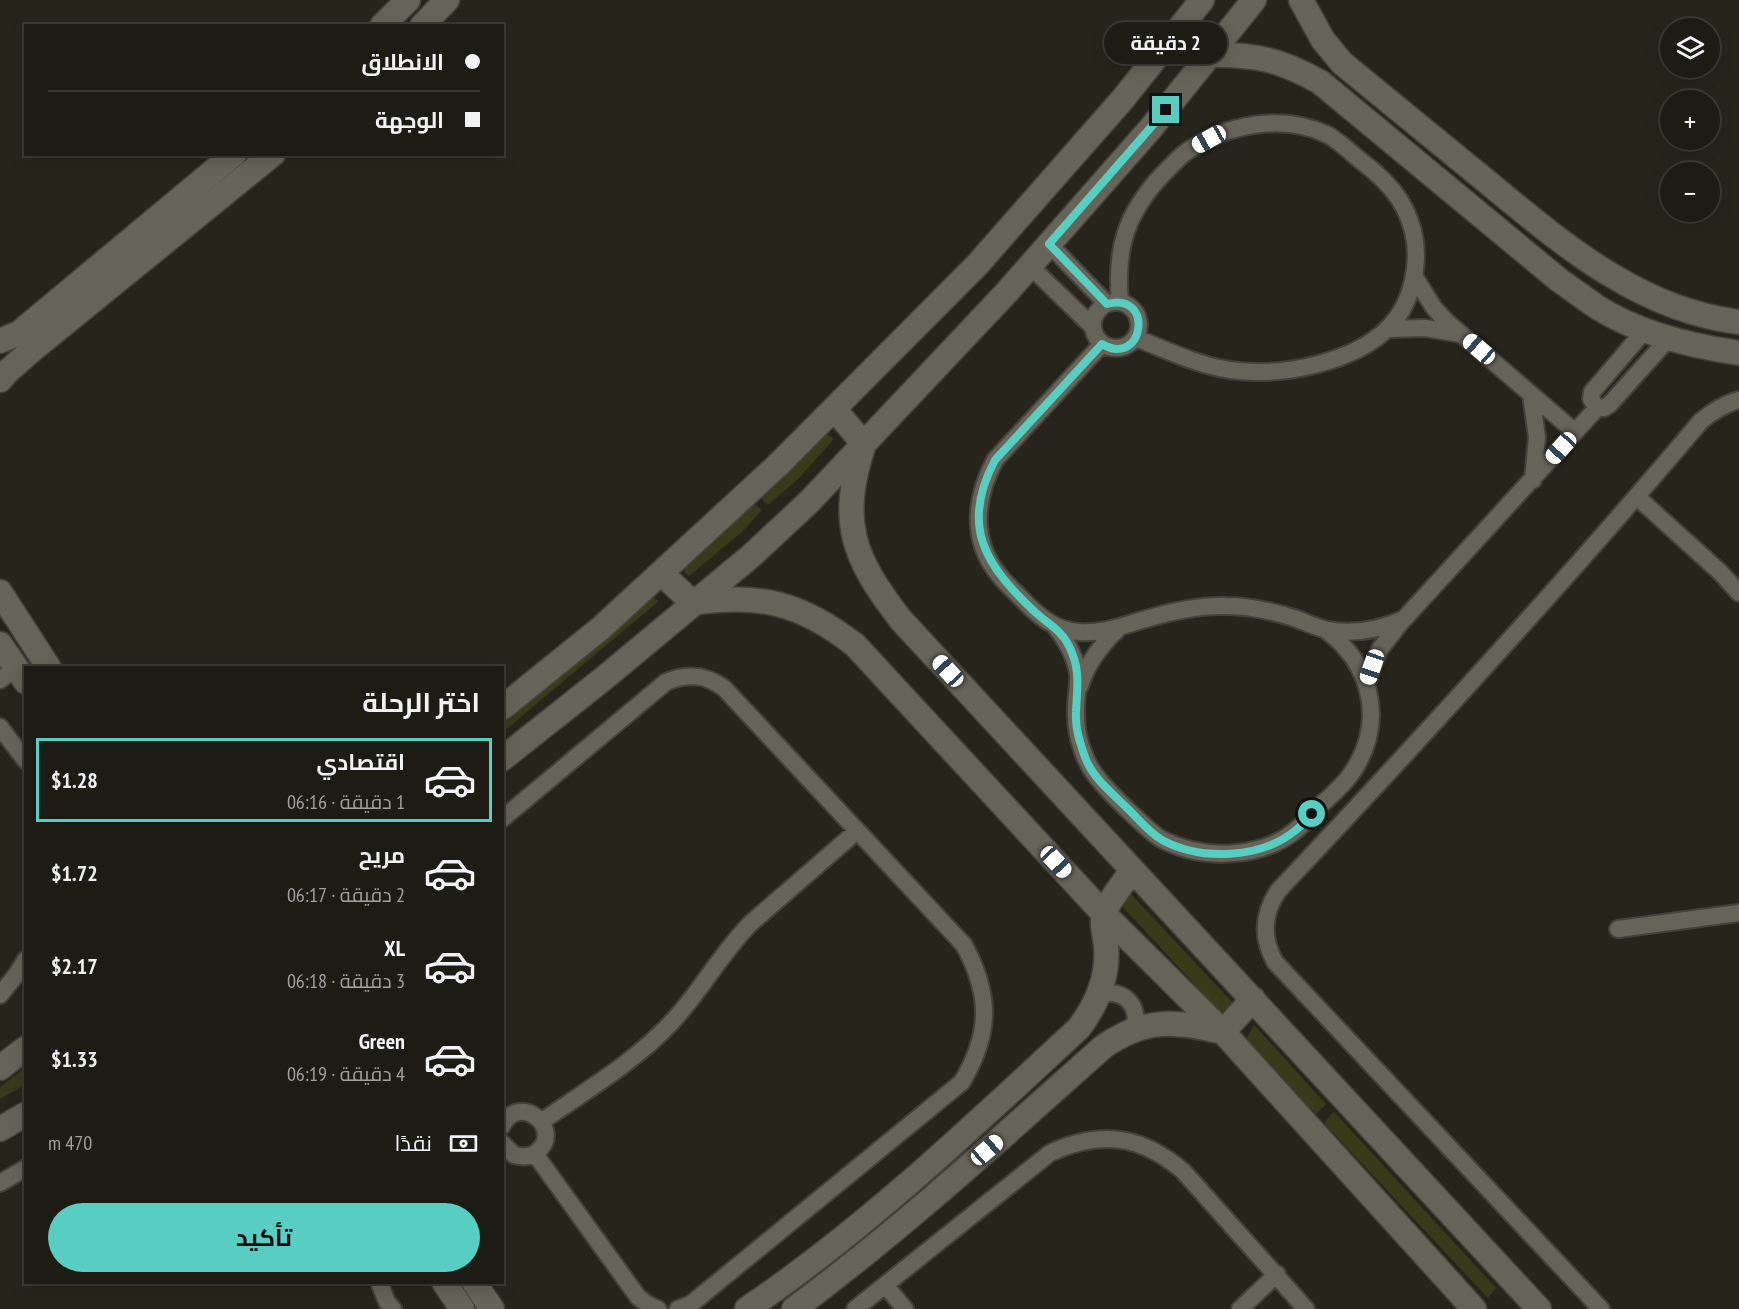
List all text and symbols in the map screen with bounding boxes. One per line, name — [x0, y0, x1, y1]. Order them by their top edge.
map controls — [1660, 18, 1720, 222]
button: layers — [1660, 18, 1720, 78]
callout: 2 دقيقة — [1104, 23, 1228, 65]
text: 2 دقيقة — [1130, 30, 1201, 56]
text: الانطلاق — [361, 48, 444, 76]
button: + — [1660, 90, 1720, 150]
route end — [1152, 96, 1179, 123]
text: الوجهة — [375, 106, 444, 134]
car — [1189, 122, 1229, 156]
button: − — [1660, 162, 1720, 222]
car — [1460, 330, 1498, 368]
car — [1542, 429, 1580, 467]
car — [1358, 647, 1386, 687]
car — [929, 652, 967, 690]
text: اختر الرحلة — [362, 685, 480, 719]
text: اقتصادي — [316, 748, 405, 776]
icon: car — [423, 753, 477, 807]
text: $1.28 — [51, 766, 98, 794]
text: 1 دقيقة · 06:16 — [287, 789, 405, 815]
route start — [1298, 800, 1325, 827]
text: مريح — [359, 841, 405, 869]
car — [1037, 843, 1075, 881]
icon: car — [423, 846, 477, 900]
text: $1.72 — [51, 859, 98, 887]
text: 2 دقيقة · 06:17 — [287, 882, 405, 908]
text: XL — [384, 934, 405, 962]
icon: car — [423, 939, 477, 993]
text: $2.17 — [51, 952, 98, 980]
text: 3 دقيقة · 06:18 — [287, 968, 405, 994]
text: Green — [359, 1027, 405, 1055]
icon: car — [423, 1032, 477, 1086]
text: $1.33 — [51, 1045, 98, 1073]
text: 4 دقيقة · 06:19 — [287, 1061, 405, 1087]
icon: cash — [447, 1127, 480, 1160]
text: نقدًا — [394, 1129, 432, 1157]
text: 470 m — [48, 1130, 92, 1156]
car — [968, 1131, 1006, 1169]
button: تأكيد — [48, 1203, 480, 1272]

